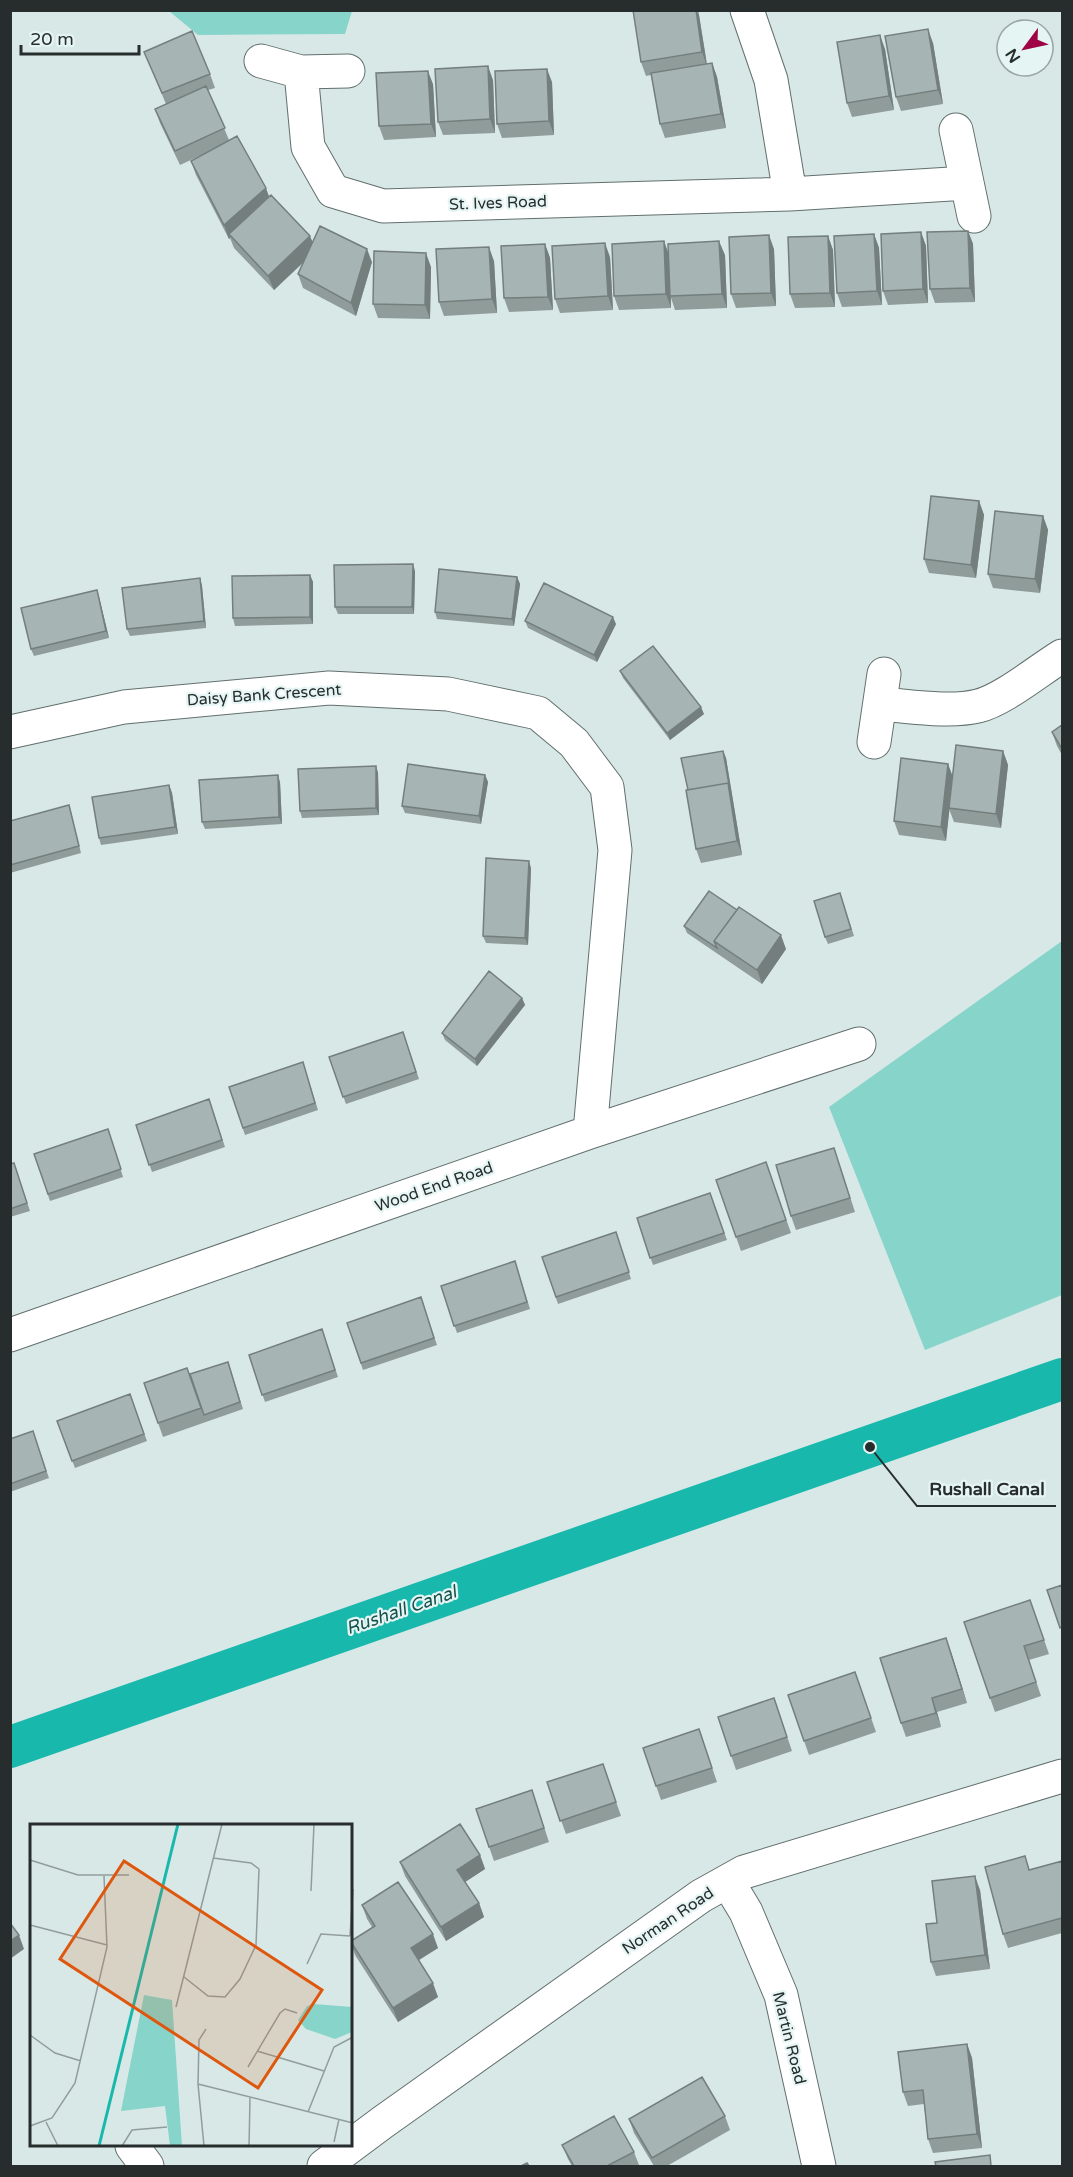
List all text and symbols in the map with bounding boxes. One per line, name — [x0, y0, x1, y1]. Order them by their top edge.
scale bar — [21, 18, 140, 56]
north arrow — [995, 18, 1055, 78]
text: 20 m — [30, 28, 74, 50]
text: N — [1001, 45, 1025, 66]
street label: St. Ives Road — [449, 191, 547, 215]
street label: Daisy Bank Crescent — [186, 680, 342, 710]
street label: Wood End Road — [372, 1157, 496, 1217]
callout: Rushall Canal — [917, 1470, 1056, 1506]
text: Rushall Canal — [929, 1478, 1045, 1500]
water label: Rushall Canal — [343, 1580, 461, 1639]
inset map — [30, 1824, 352, 2147]
street label: Norman Road — [618, 1883, 718, 1959]
street label: Martin Road — [768, 1990, 810, 2086]

